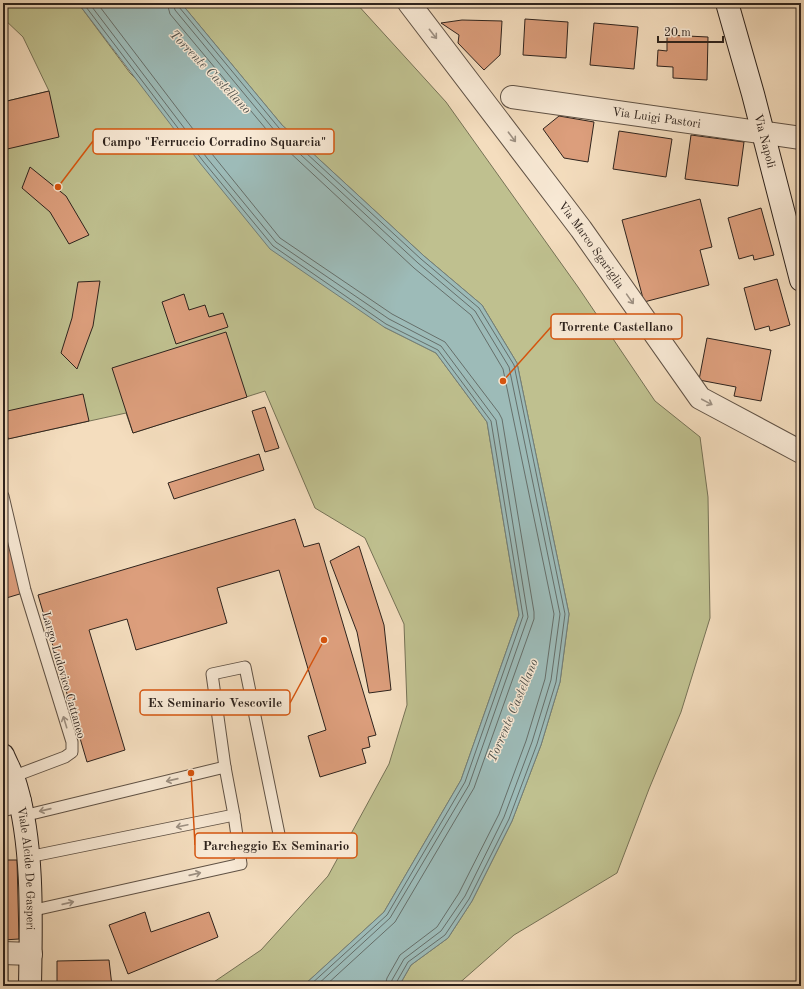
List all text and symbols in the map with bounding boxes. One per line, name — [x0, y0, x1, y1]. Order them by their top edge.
scale bar — [658, 18, 723, 44]
text: 20 m — [664, 27, 691, 39]
water label: Torrente Castellano — [167, 28, 253, 116]
one-way arrow — [429, 28, 437, 39]
street label: Via Luigi Pastori — [611, 106, 701, 131]
street label: Via Napoli — [751, 113, 777, 169]
callout: Campo "Ferruccio Corradino Squarcia" — [93, 129, 334, 154]
one-way arrow — [508, 132, 516, 143]
text: Campo "Ferruccio Corradino Squarcia" — [102, 136, 326, 149]
street label: Via Marco Sgariglia — [556, 200, 626, 291]
one-way arrow — [626, 293, 634, 304]
callout: Torrente Castellano — [551, 314, 682, 339]
text: Torrente Castellano — [559, 321, 673, 334]
one-way arrow — [701, 399, 713, 406]
street label: Largo Ludovico Cattaneo — [39, 611, 87, 740]
water label: Torrente Castellano — [486, 657, 541, 764]
callout: Ex Seminario Vescovile — [140, 690, 290, 715]
text: Ex Seminario Vescovile — [148, 697, 282, 710]
one-way arrow — [61, 716, 68, 729]
one-way arrow — [166, 777, 179, 784]
street label: Viale Alcide De Gasperi — [14, 806, 36, 930]
one-way arrow — [39, 807, 52, 814]
one-way arrow — [176, 822, 189, 830]
callout: Parcheggio Ex Seminario — [195, 833, 357, 858]
text: Parcheggio Ex Seminario — [203, 840, 349, 853]
one-way arrow — [188, 870, 201, 878]
one-way arrow — [61, 899, 74, 907]

